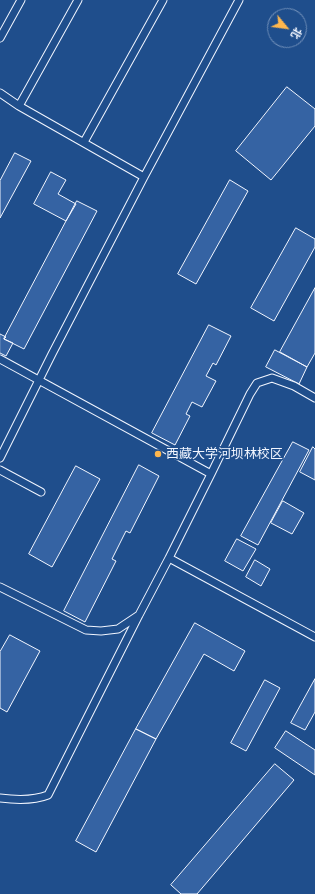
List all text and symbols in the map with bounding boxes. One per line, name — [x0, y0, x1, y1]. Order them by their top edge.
north arrow — [267, 8, 307, 48]
text: 北 — [288, 25, 305, 42]
place label: 西藏大学河坝林校区 — [166, 446, 283, 462]
marker: 西藏大学河坝林校区 — [153, 449, 163, 459]

